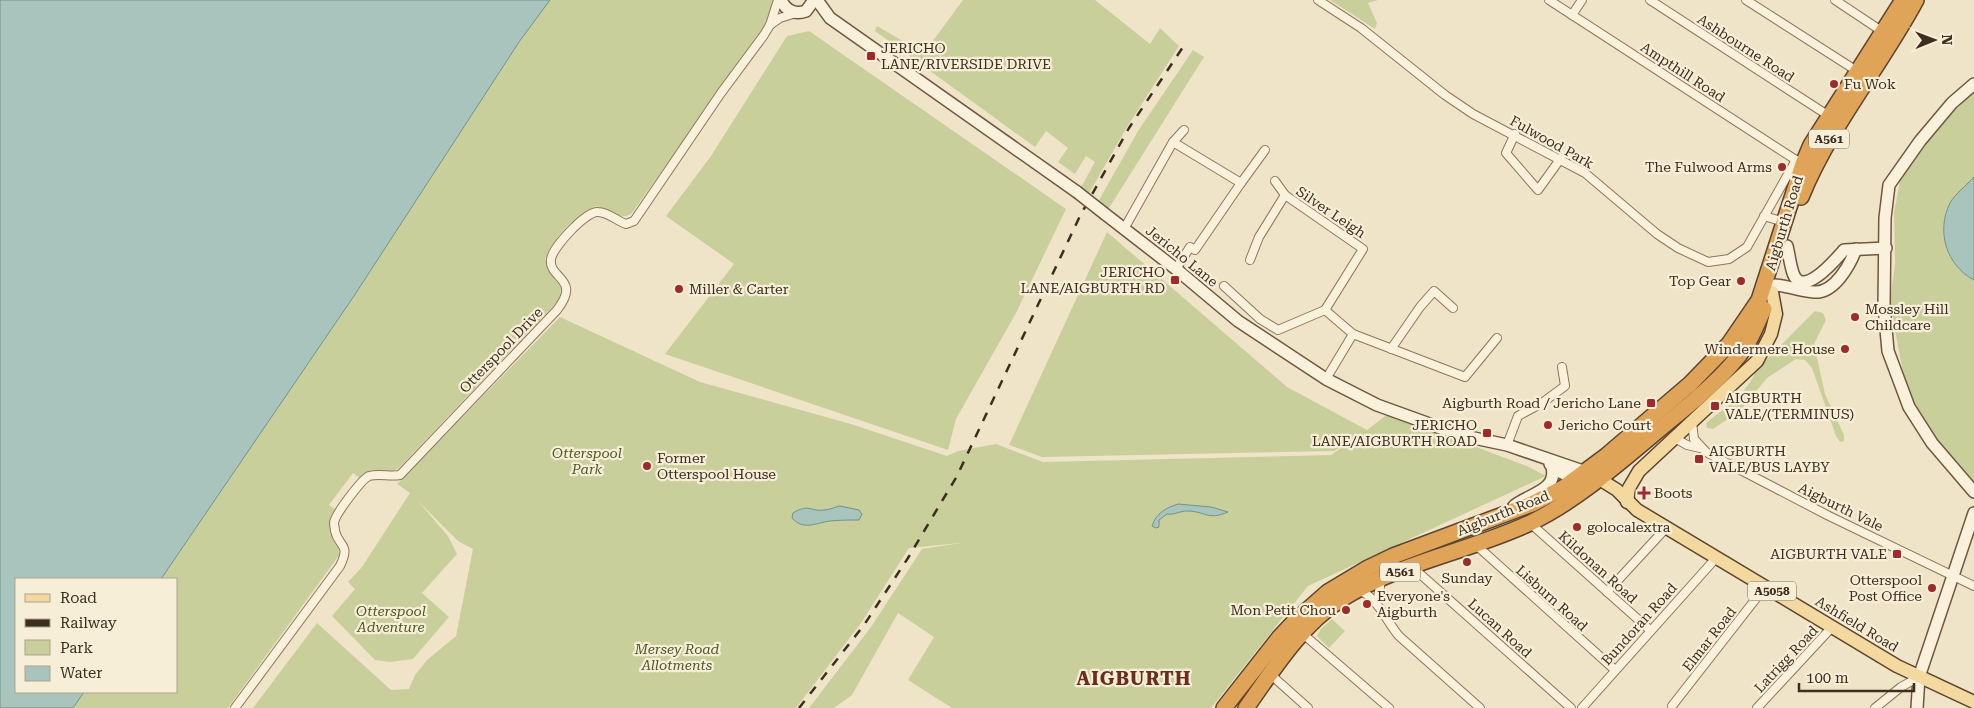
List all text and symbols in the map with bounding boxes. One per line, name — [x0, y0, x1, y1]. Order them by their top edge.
street label: Ashbourne Road — [1695, 11, 1797, 85]
north arrow — [1909, 15, 1959, 65]
text: N — [1939, 34, 1955, 46]
street label: Ampthill Road — [1638, 39, 1728, 105]
place label: JERICHO LANE/RIVERSIDE DRIVE — [881, 40, 1051, 72]
marker: JERICHO LANE/RIVERSIDE DRIVE — [865, 50, 877, 62]
place label: Fu Wok — [1844, 76, 1896, 92]
marker: Fu Wok — [1828, 78, 1840, 90]
street label: Fulwood Park — [1507, 112, 1597, 172]
road number: A561 — [1809, 130, 1849, 148]
place label: The Fulwood Arms — [1645, 159, 1772, 175]
marker: The Fulwood Arms — [1776, 161, 1788, 173]
street label: Aigburth Road — [1762, 174, 1806, 272]
street label: Silver Leigh — [1293, 183, 1369, 241]
street label: Jericho Lane — [1143, 222, 1221, 290]
place label: JERICHO LANE/AIGBURTH RD — [1021, 264, 1165, 296]
place label: Top Gear — [1669, 273, 1731, 289]
marker: JERICHO LANE/AIGBURTH RD — [1169, 274, 1181, 286]
marker: Top Gear — [1735, 275, 1747, 287]
place label: Miller & Carter — [689, 281, 789, 297]
marker: Miller & Carter — [673, 283, 685, 295]
place label: Mossley Hill Childcare — [1865, 301, 1949, 333]
street label: Otterspool Drive — [456, 304, 546, 396]
marker: Mossley Hill Childcare — [1849, 311, 1861, 323]
place label: Windermere House — [1704, 341, 1835, 357]
marker: Windermere House — [1839, 343, 1851, 355]
place label: AIGBURTH VALE/(TERMINUS) — [1725, 390, 1854, 422]
place label: Aigburth Road / Jericho Lane — [1442, 395, 1641, 411]
marker: Aigburth Road / Jericho Lane — [1645, 397, 1657, 409]
marker: AIGBURTH VALE/(TERMINUS) — [1709, 400, 1721, 412]
place label: JERICHO LANE/AIGBURTH ROAD — [1312, 417, 1477, 449]
place label: Jericho Court — [1558, 417, 1651, 433]
marker: Jericho Court — [1542, 419, 1554, 431]
marker: JERICHO LANE/AIGBURTH ROAD — [1481, 427, 1493, 439]
place label: AIGBURTH VALE/BUS LAYBY — [1709, 443, 1830, 475]
park label: Otterspool Park — [552, 445, 622, 477]
place label: Former Otterspool House — [657, 450, 776, 482]
marker: AIGBURTH VALE/BUS LAYBY — [1693, 453, 1705, 465]
marker: Former Otterspool House — [641, 460, 653, 472]
street label: Aigburth Vale — [1796, 480, 1886, 535]
place label: Boots — [1654, 485, 1693, 501]
street label: Aigburth Road — [1455, 487, 1552, 539]
marker: Boots — [1638, 487, 1650, 499]
place label: golocalextra — [1587, 519, 1671, 535]
marker: golocalextra — [1571, 521, 1583, 533]
street label: Kildonan Road — [1555, 528, 1641, 606]
place label: AIGBURTH VALE — [1770, 546, 1887, 562]
marker: AIGBURTH VALE — [1891, 548, 1903, 560]
marker: Sunday — [1461, 556, 1473, 568]
road number: A561 — [1380, 562, 1420, 582]
street label: Lisburn Road — [1513, 562, 1591, 634]
place label: Sunday — [1442, 570, 1493, 586]
place label: Otterspool Post Office — [1849, 572, 1923, 604]
legend — [15, 578, 178, 693]
street label: Bundoran Road — [1598, 580, 1680, 668]
road number: A5058 — [1748, 582, 1796, 600]
marker: Otterspool Post Office — [1926, 582, 1938, 594]
place label: Everyone's Aigburth — [1377, 588, 1450, 620]
text: Road — [60, 589, 97, 607]
street label: Ashfield Road — [1813, 593, 1901, 655]
street label: Lucan Road — [1465, 595, 1535, 661]
marker: Everyone's Aigburth — [1361, 598, 1373, 610]
place label: Mon Petit Chou — [1230, 602, 1336, 618]
park label: Otterspool Adventure — [356, 603, 426, 635]
marker: Mon Petit Chou — [1340, 604, 1352, 616]
street label: Elmar Road — [1679, 604, 1739, 674]
text: Railway — [60, 614, 117, 632]
street label: Latrigg Road — [1751, 622, 1821, 696]
text: Park — [60, 639, 94, 657]
park label: Mersey Road Allotments — [634, 641, 720, 673]
scale bar — [1799, 660, 1914, 692]
text: Water — [60, 664, 102, 682]
district label: AIGBURTH — [1076, 667, 1192, 690]
text: 100 m — [1806, 669, 1849, 687]

